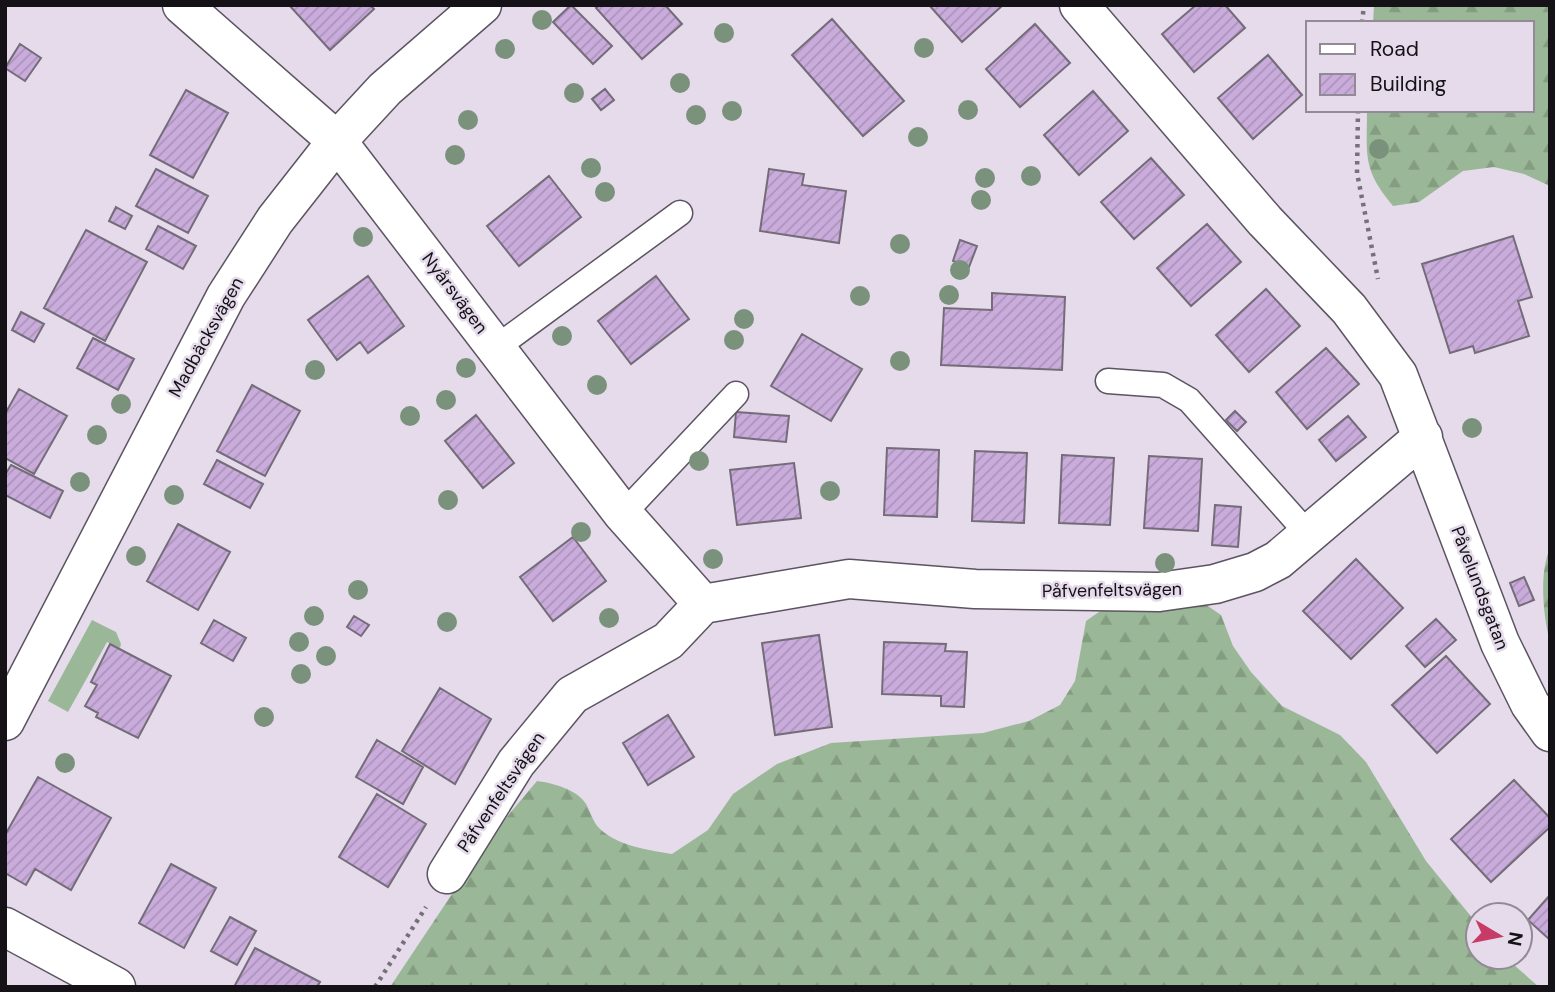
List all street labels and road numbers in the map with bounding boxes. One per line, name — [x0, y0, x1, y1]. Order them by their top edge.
street label: Nyårsvägen — [417, 247, 493, 339]
street label: Madbäcksvägen — [163, 273, 249, 401]
street label: Påvelundsgatan — [1445, 523, 1515, 653]
street label: Påfvenfeltsvägen — [1042, 577, 1182, 603]
street label: Påfvenfeltsvägen — [452, 727, 550, 857]

